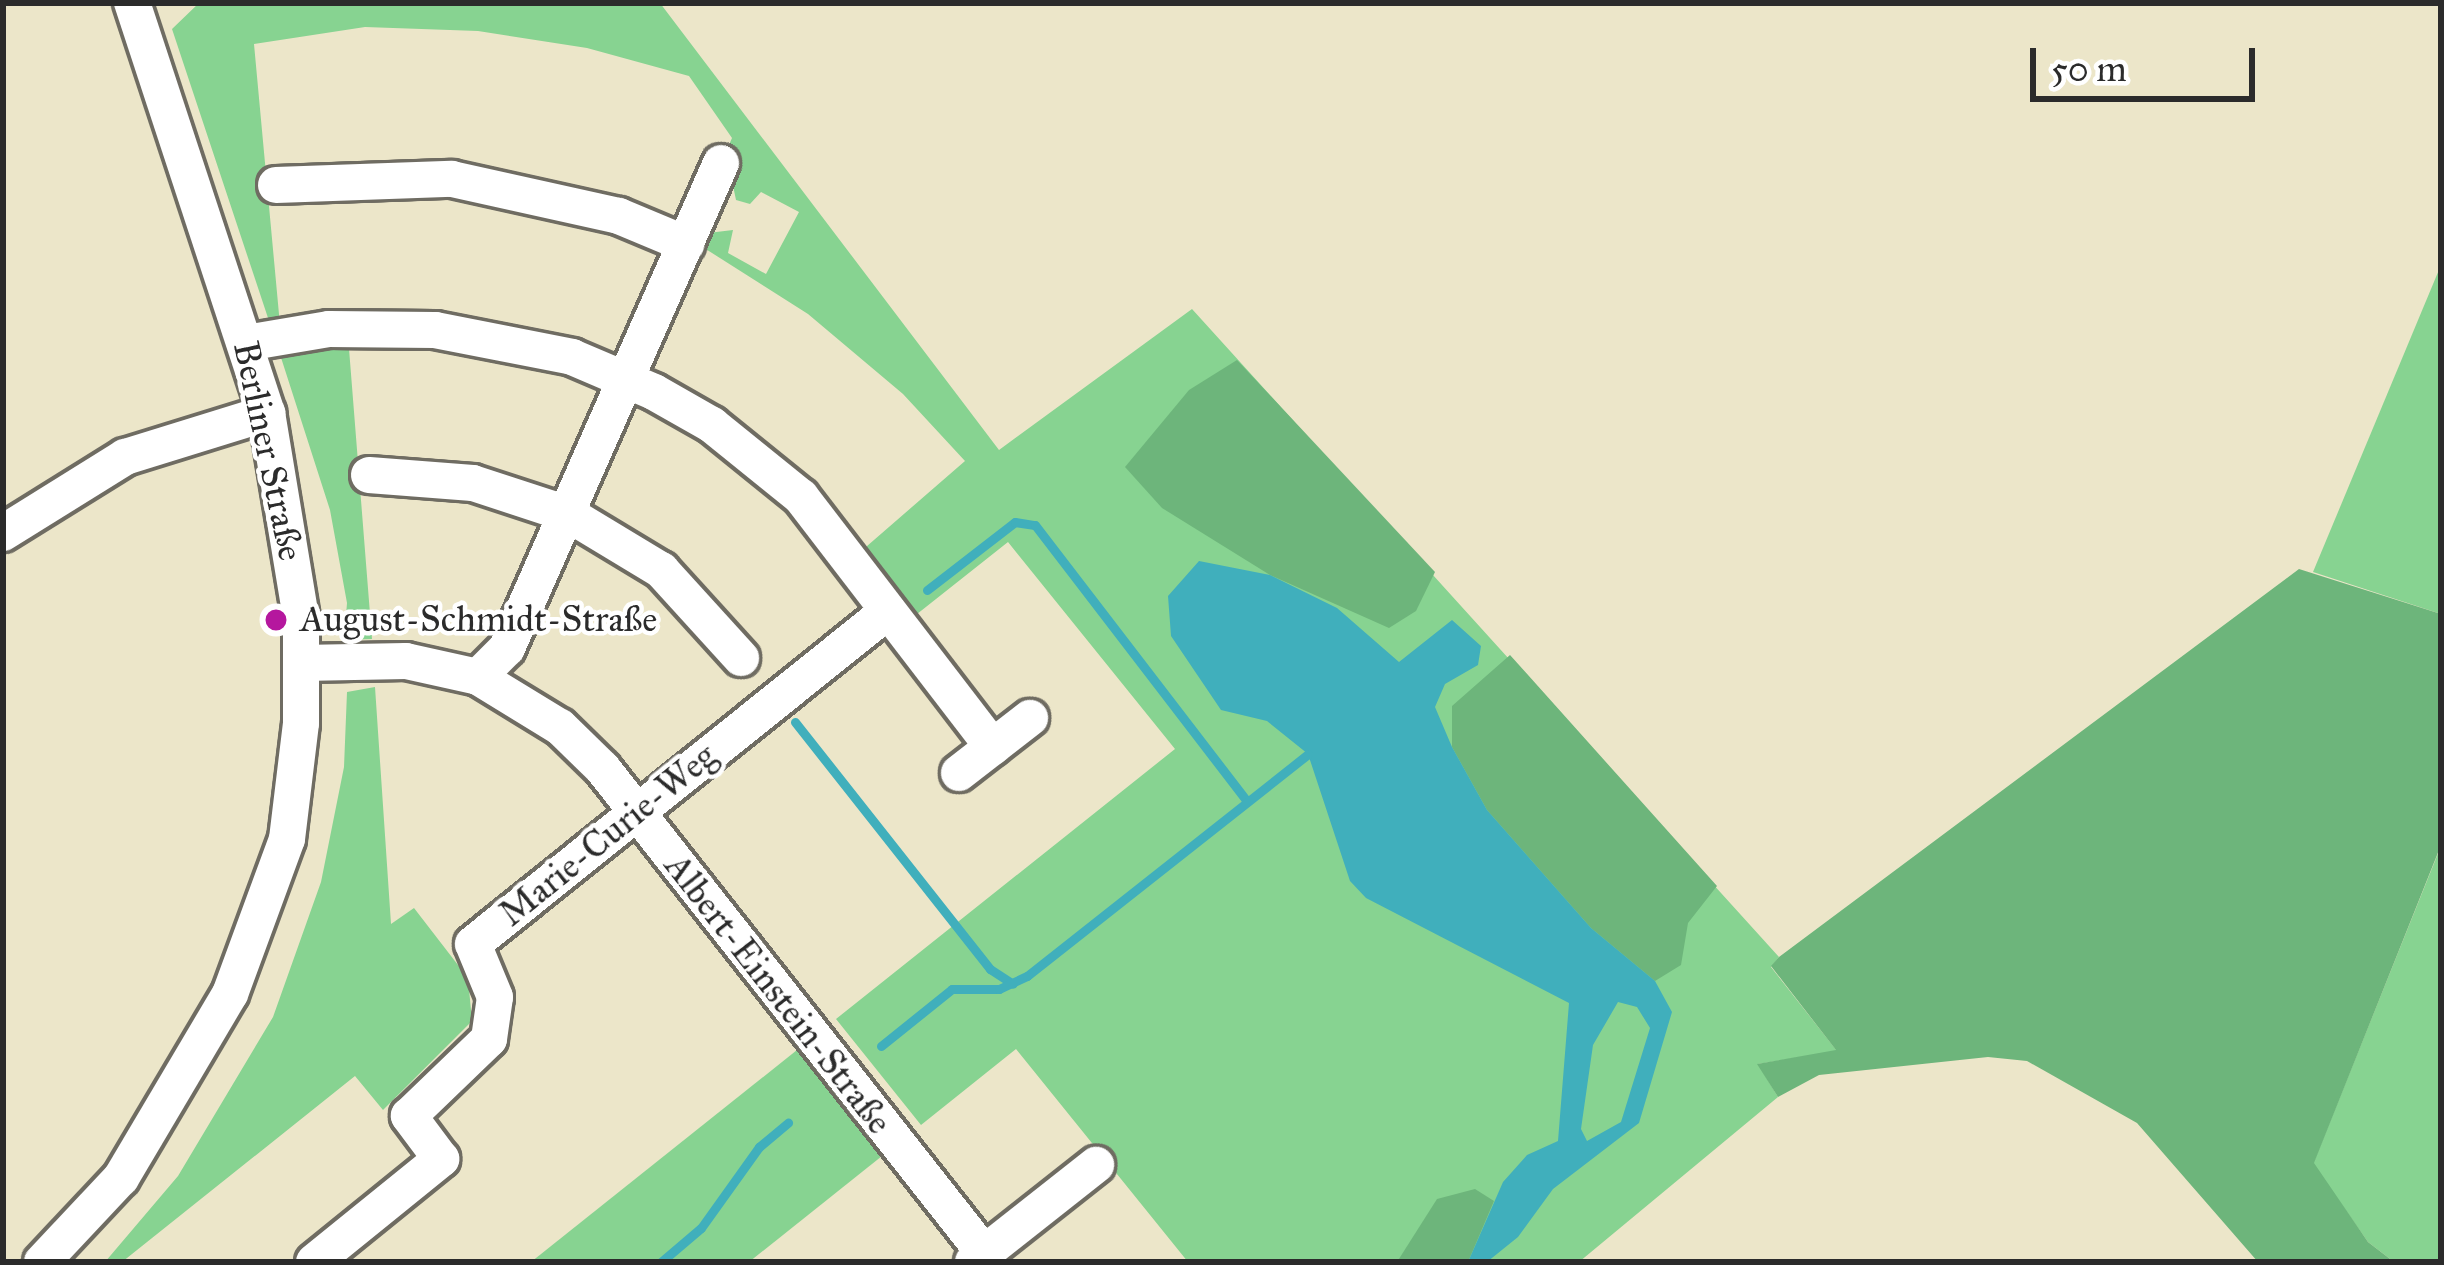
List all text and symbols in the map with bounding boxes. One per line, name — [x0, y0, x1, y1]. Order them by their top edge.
scale bar — [2036, 24, 2261, 98]
text: 50 m — [2051, 47, 2127, 91]
street label: Berliner Straße — [224, 337, 312, 565]
place label: August-Schmidt-Straße — [300, 598, 657, 642]
marker: August-Schmidt-Straße — [263, 607, 289, 633]
street label: Marie-Curie-Weg — [491, 734, 725, 936]
street label: Albert-Einstein-Straße — [655, 845, 901, 1143]

